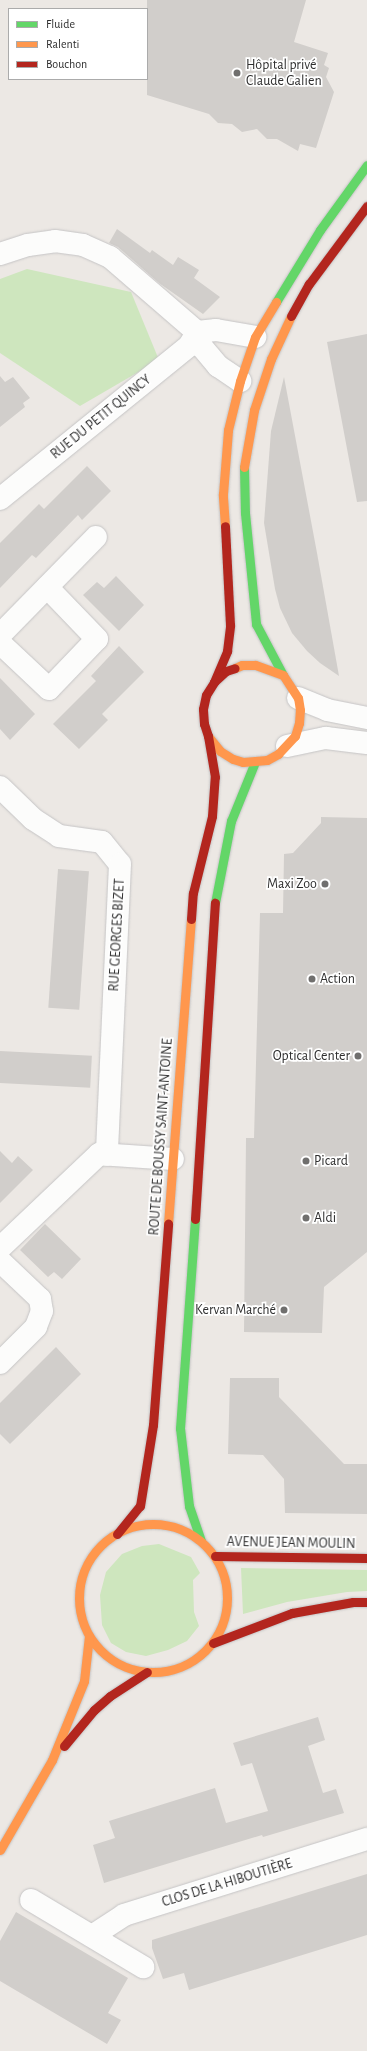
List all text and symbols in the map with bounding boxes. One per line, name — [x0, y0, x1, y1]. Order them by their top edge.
legend — [8, 8, 148, 80]
text: Fluide — [46, 18, 75, 30]
text: Ralenti — [46, 38, 79, 50]
place label: Hôpital privé Claude Galien — [246, 57, 322, 90]
text: Bouchon — [46, 58, 87, 70]
marker: Hôpital privé Claude Galien — [231, 67, 243, 79]
street label: RUE DU PETIT QUINCY — [47, 371, 155, 463]
place label: Maxi Zoo — [267, 876, 317, 892]
street label: RUE GEORGES BIZET — [106, 878, 128, 992]
marker: Maxi Zoo — [320, 879, 330, 889]
place label: Action — [320, 971, 355, 987]
marker: Action — [307, 974, 317, 984]
street label: ROUTE DE BOUSSY SAINT-ANTOINE — [146, 1038, 176, 1236]
place label: Optical Center — [273, 1048, 350, 1064]
marker: Optical Center — [353, 1051, 363, 1061]
place label: Picard — [314, 1153, 348, 1169]
marker: Picard — [301, 1156, 311, 1166]
place label: Aldi — [314, 1210, 336, 1226]
marker: Aldi — [301, 1213, 311, 1223]
place label: Kervan Marché — [195, 1302, 276, 1318]
marker: Kervan Marché — [279, 1305, 289, 1315]
street label: AVENUE JEAN MOULIN — [227, 1533, 355, 1553]
street label: CLOS DE LA HIBOUTIÈRE — [160, 1855, 294, 1911]

